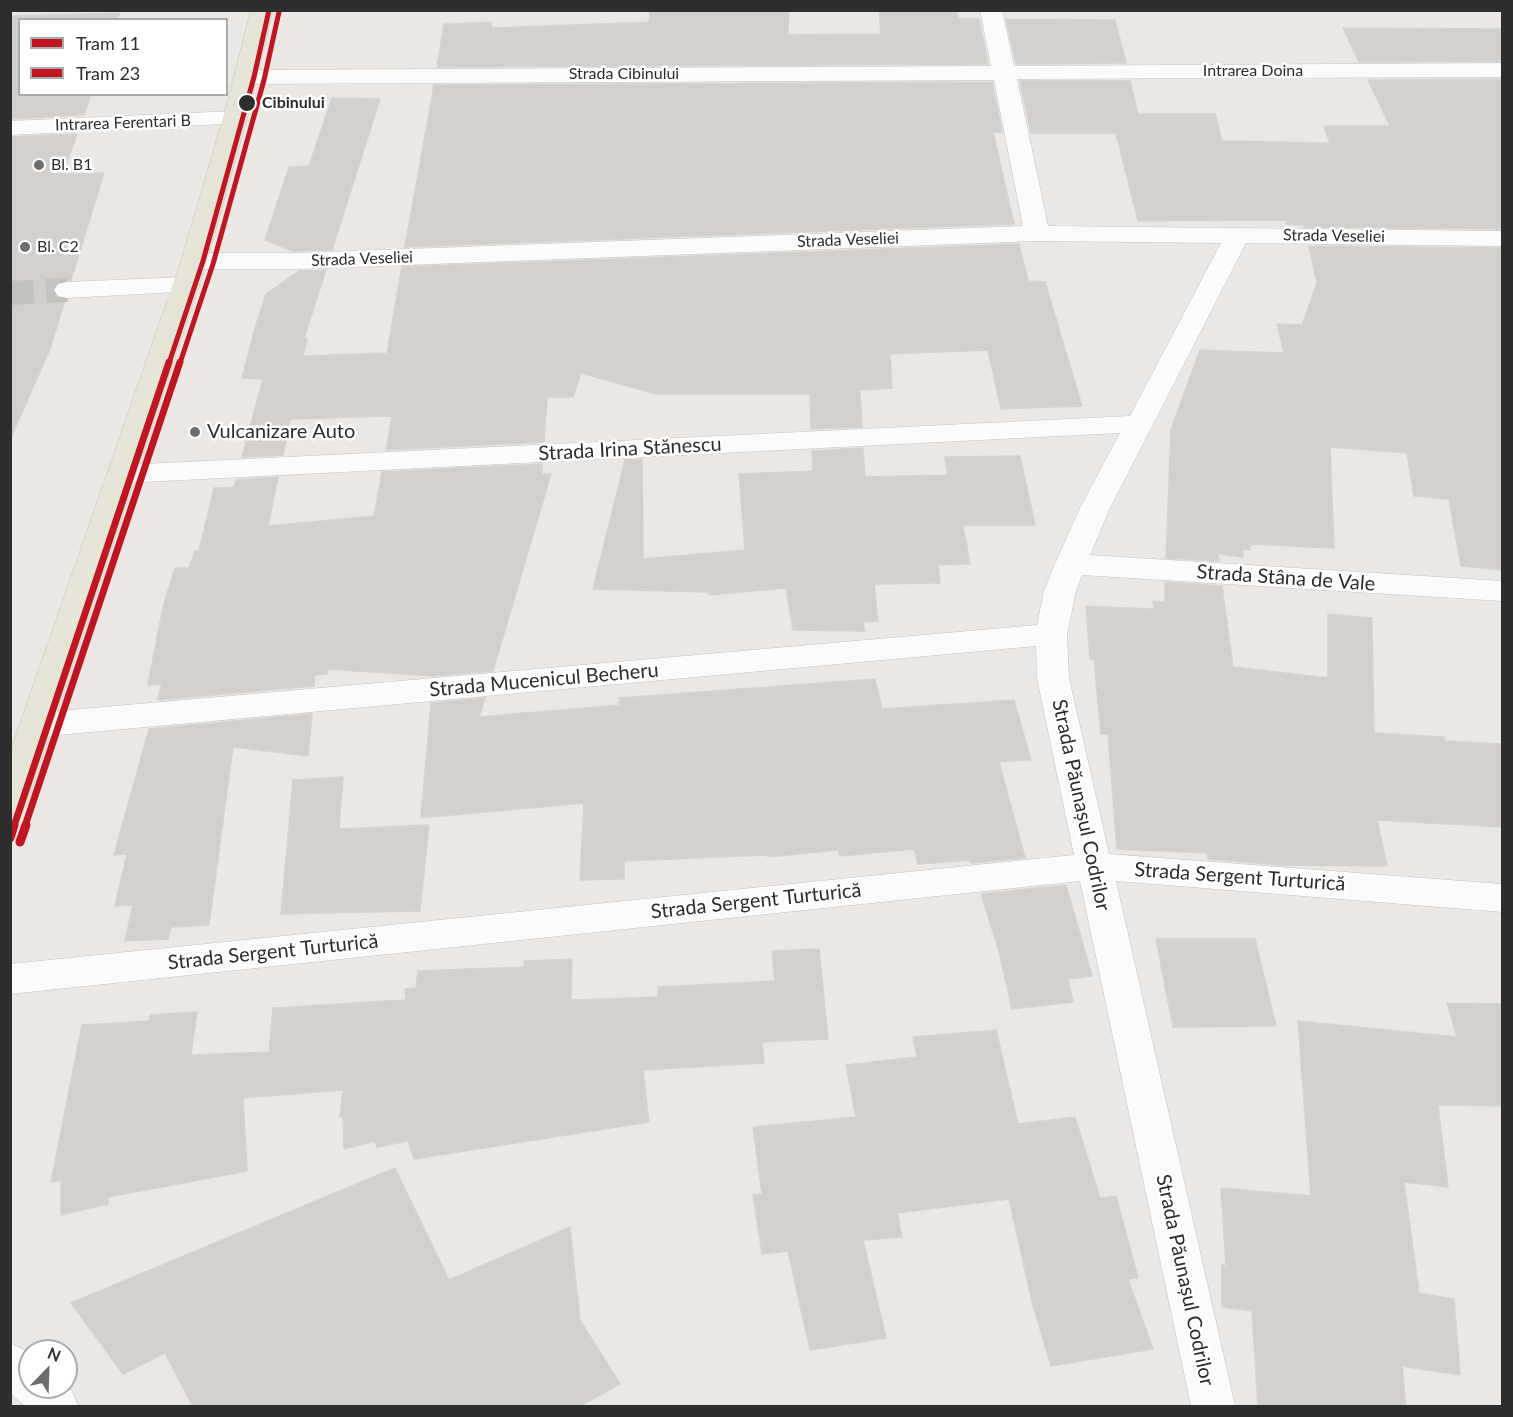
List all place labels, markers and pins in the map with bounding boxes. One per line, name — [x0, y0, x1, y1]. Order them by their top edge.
marker: Cibinului — [237, 93, 257, 113]
place label: Cibinului — [262, 93, 325, 113]
place label: Bl. B1 — [51, 155, 92, 175]
marker: Bl. B1 — [32, 158, 46, 172]
place label: Bl. C2 — [37, 237, 79, 257]
marker: Bl. C2 — [18, 240, 32, 254]
place label: Vulcanizare Auto — [207, 420, 355, 444]
marker: Vulcanizare Auto — [188, 425, 202, 439]

